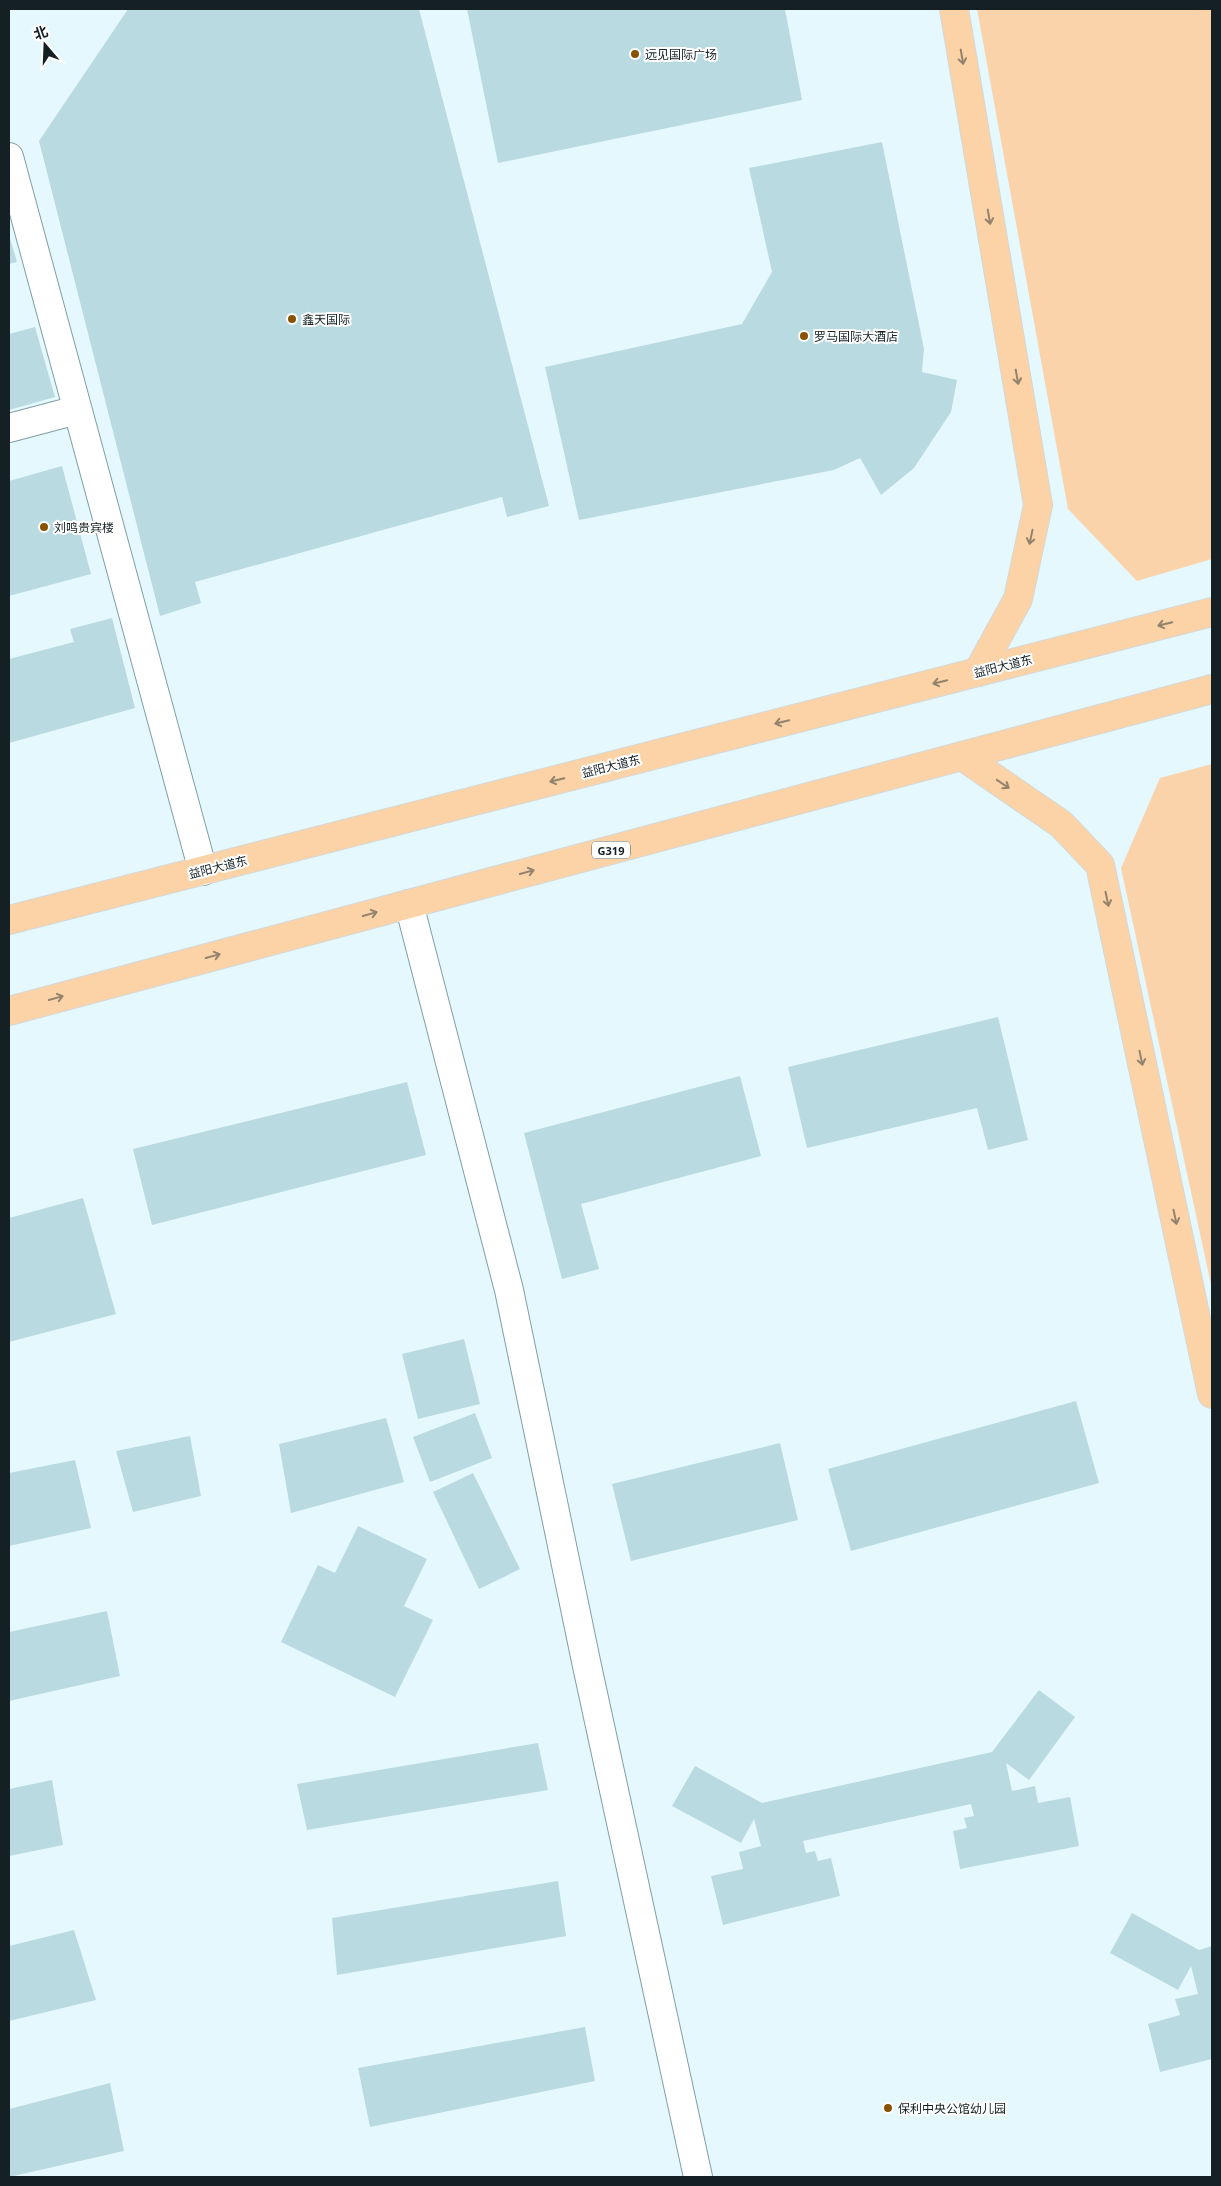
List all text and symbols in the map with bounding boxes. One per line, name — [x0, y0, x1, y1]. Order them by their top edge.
north arrow — [20, 20, 70, 70]
text: 北 — [31, 21, 50, 43]
place label: 远见国际广场 — [645, 46, 717, 63]
marker: 远见国际广场 — [629, 48, 641, 60]
one-way arrow — [958, 48, 968, 64]
one-way arrow — [985, 209, 995, 225]
place label: 鑫天国际 — [302, 311, 350, 328]
marker: 鑫天国际 — [286, 313, 298, 325]
place label: 罗马国际大酒店 — [814, 328, 898, 345]
marker: 罗马国际大酒店 — [798, 330, 810, 342]
one-way arrow — [1012, 369, 1022, 385]
place label: 刘鸣贵宾楼 — [54, 519, 114, 536]
marker: 刘鸣贵宾楼 — [38, 521, 50, 533]
one-way arrow — [1026, 529, 1035, 545]
one-way arrow — [1157, 620, 1173, 630]
street label: 益阳大道东 — [972, 650, 1034, 682]
one-way arrow — [932, 678, 948, 687]
one-way arrow — [775, 718, 791, 727]
street label: 益阳大道东 — [580, 750, 642, 782]
one-way arrow — [550, 776, 566, 785]
one-way arrow — [995, 779, 1009, 789]
road number: G319 — [592, 842, 630, 858]
street label: 益阳大道东 — [187, 851, 249, 883]
one-way arrow — [518, 867, 534, 877]
one-way arrow — [1103, 891, 1112, 907]
one-way arrow — [361, 909, 377, 918]
one-way arrow — [204, 951, 220, 960]
one-way arrow — [47, 993, 63, 1002]
one-way arrow — [1137, 1050, 1146, 1066]
one-way arrow — [1170, 1209, 1180, 1225]
place label: 保利中央公馆幼儿园 — [898, 2100, 1006, 2117]
marker: 保利中央公馆幼儿园 — [882, 2102, 894, 2114]

